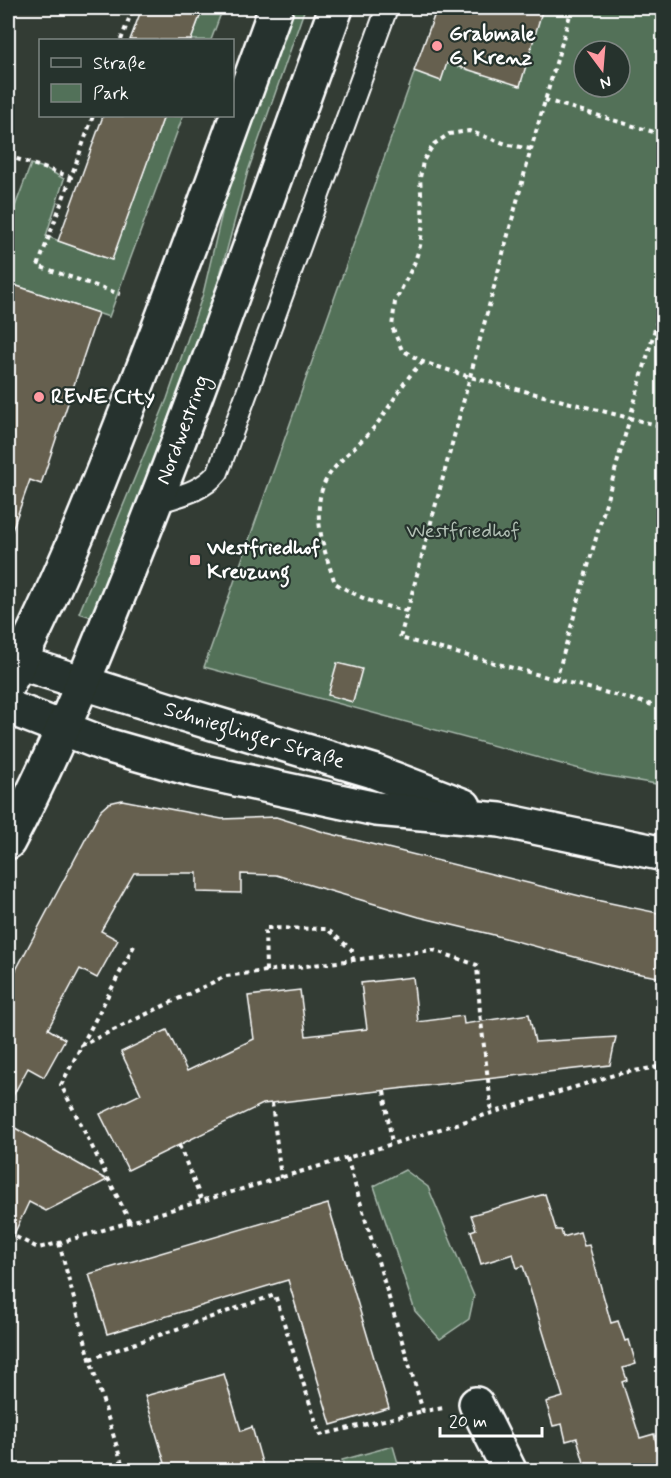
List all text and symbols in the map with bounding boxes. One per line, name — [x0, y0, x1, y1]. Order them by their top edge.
place label: Grabmale G. Krenz — [449, 20, 536, 72]
legend — [39, 39, 234, 117]
marker: Grabmale G. Krenz — [430, 39, 444, 53]
north arrow — [572, 39, 632, 99]
text: Straße — [93, 52, 146, 76]
text: N — [598, 70, 614, 94]
text: Park — [93, 82, 129, 106]
street label: Nordwestring — [149, 371, 217, 489]
place label: REWE City — [51, 383, 155, 411]
marker: REWE City — [32, 390, 46, 404]
park label: Westfriedhof — [406, 517, 520, 545]
place label: Westfriedhof Kreuzung — [206, 534, 320, 588]
marker: Westfriedhof Kreuzung — [188, 553, 202, 567]
street label: Schnieglinger Straße — [160, 695, 348, 776]
scale bar — [440, 1400, 542, 1438]
text: 20 m — [449, 1410, 487, 1434]

